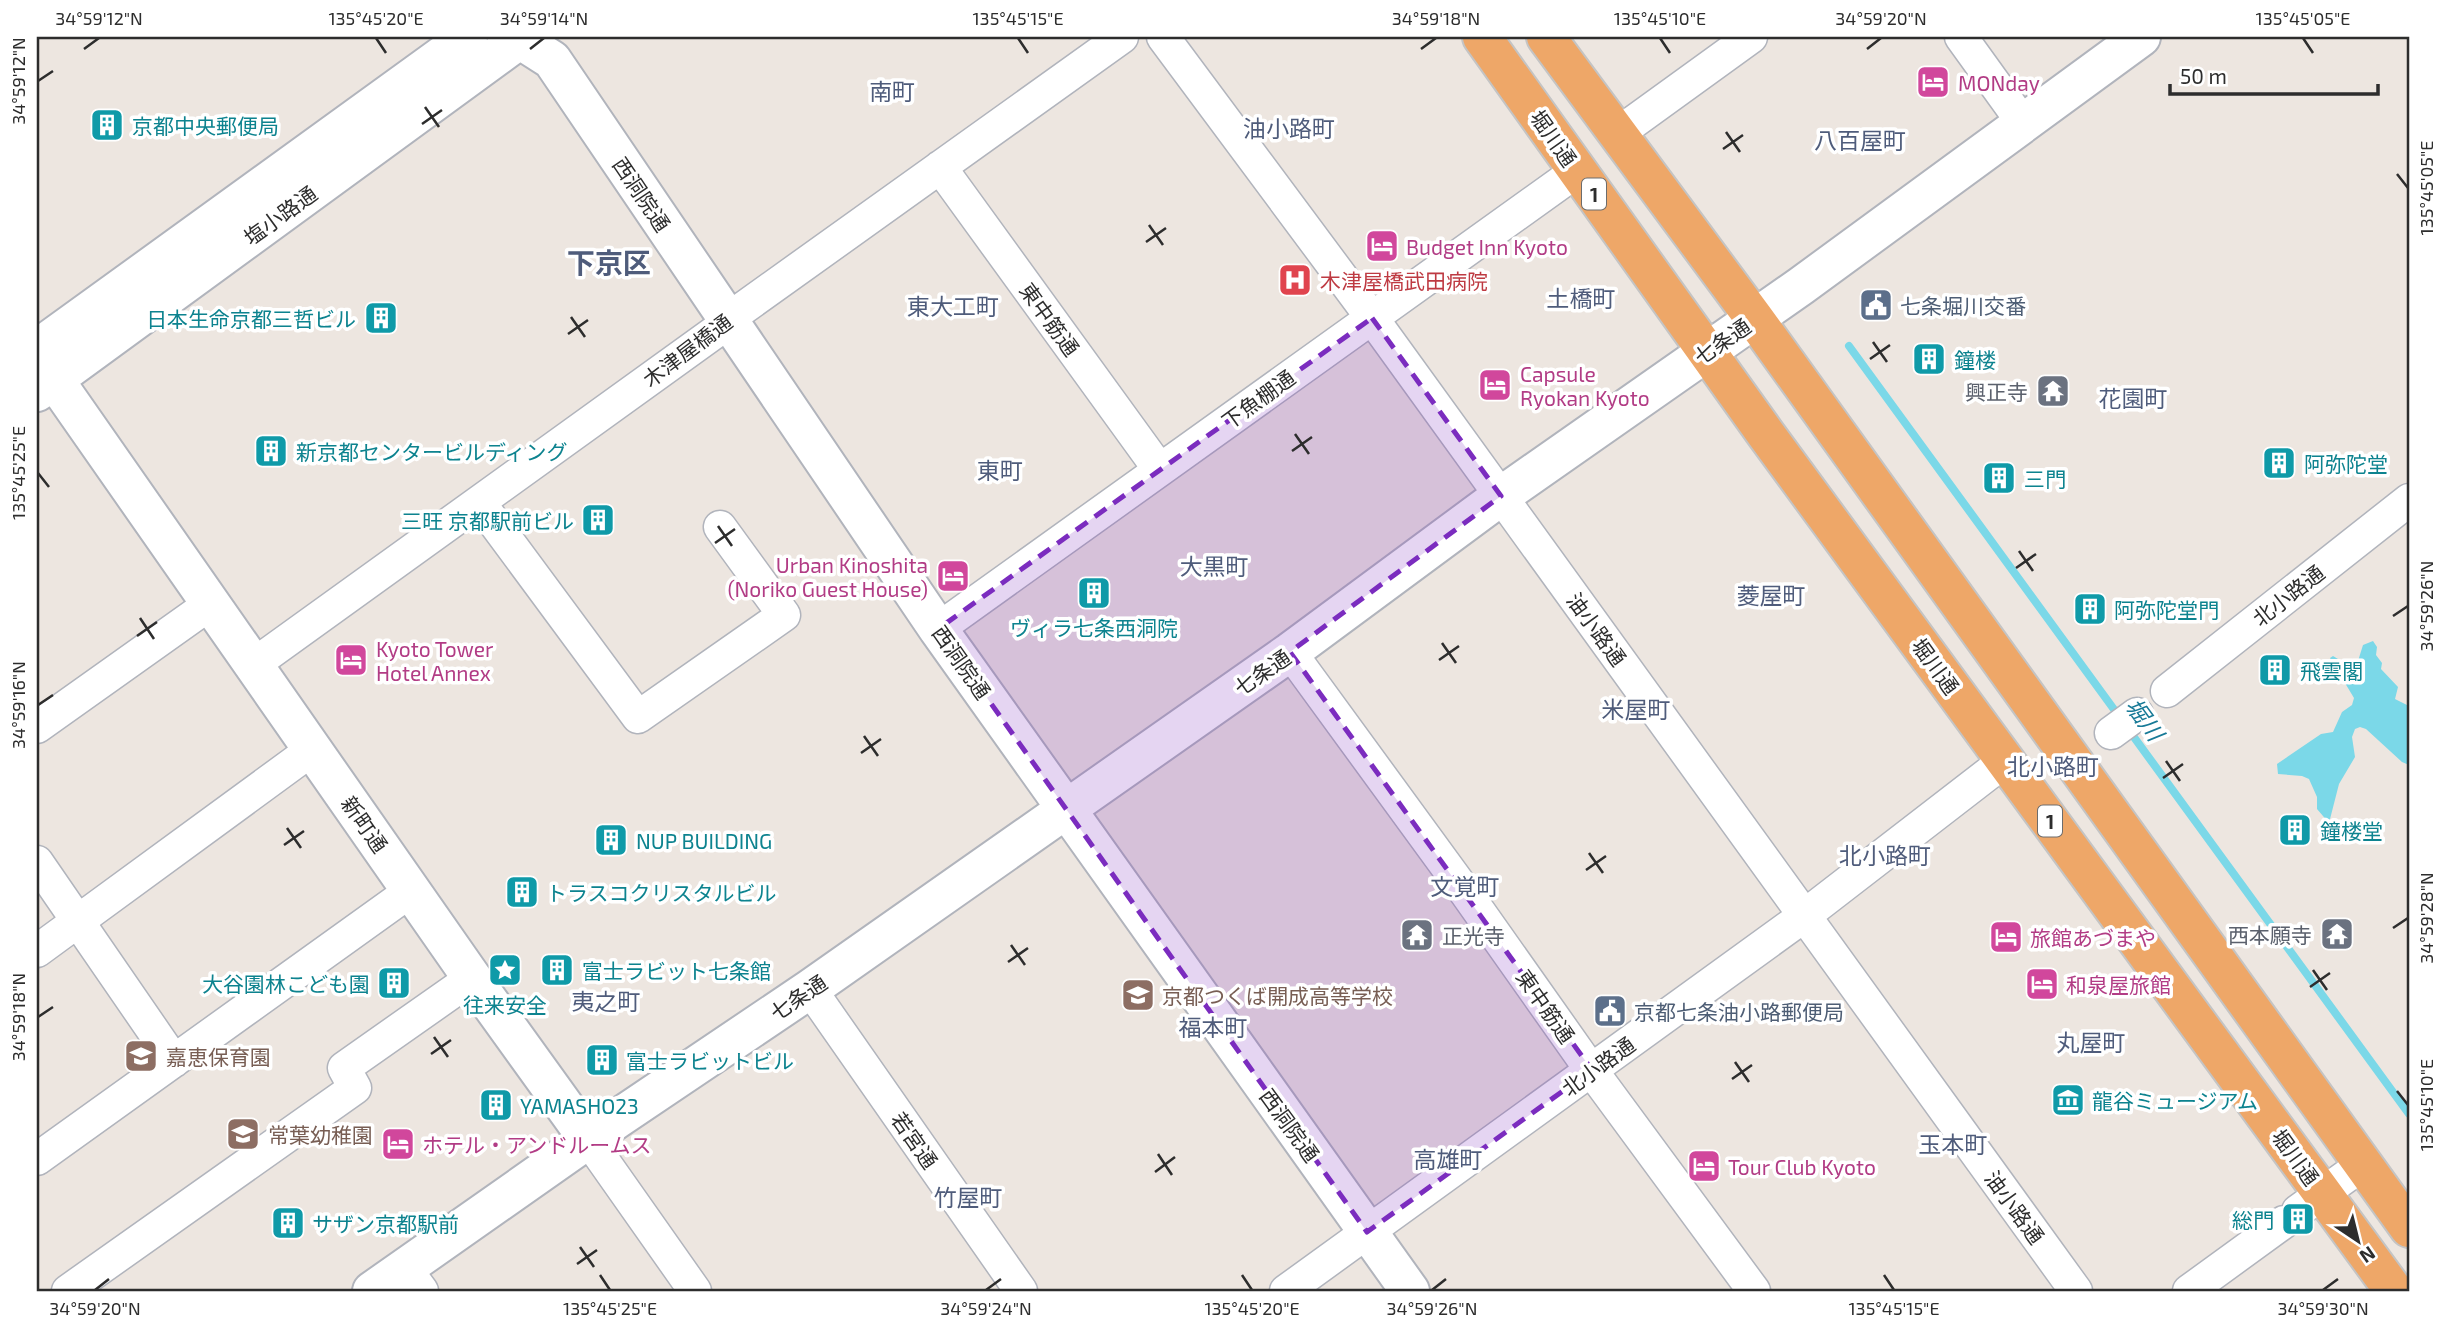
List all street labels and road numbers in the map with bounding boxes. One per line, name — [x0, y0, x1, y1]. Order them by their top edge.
street label: 堀川通 — [1526, 105, 1582, 171]
street label: 西洞院通 — [608, 152, 676, 236]
road number: 1 — [1582, 178, 1606, 210]
street label: 塩小路通 — [239, 180, 321, 250]
street label: 東中筋通 — [1015, 278, 1085, 360]
street label: 木津屋橋通 — [638, 308, 736, 392]
street label: 七条通 — [1689, 313, 1755, 369]
street label: 下魚棚通 — [1217, 364, 1299, 434]
street label: 北小路通 — [2247, 559, 2329, 631]
street label: 油小路通 — [1562, 588, 1632, 670]
street label: 西洞院通 — [928, 620, 996, 704]
street label: 堀川通 — [1907, 633, 1965, 699]
street label: 七条通 — [1229, 644, 1295, 700]
street label: 新町通 — [337, 791, 393, 857]
road number: 1 — [2038, 806, 2062, 836]
street label: 東中筋通 — [1512, 964, 1580, 1048]
street label: 七条通 — [765, 969, 831, 1025]
street label: 北小路通 — [1557, 1031, 1639, 1101]
street label: 西洞院通 — [1255, 1084, 1325, 1166]
street label: 若宮通 — [887, 1107, 943, 1173]
street label: 堀川通 — [2267, 1124, 2325, 1190]
street label: 油小路通 — [1980, 1166, 2050, 1248]

